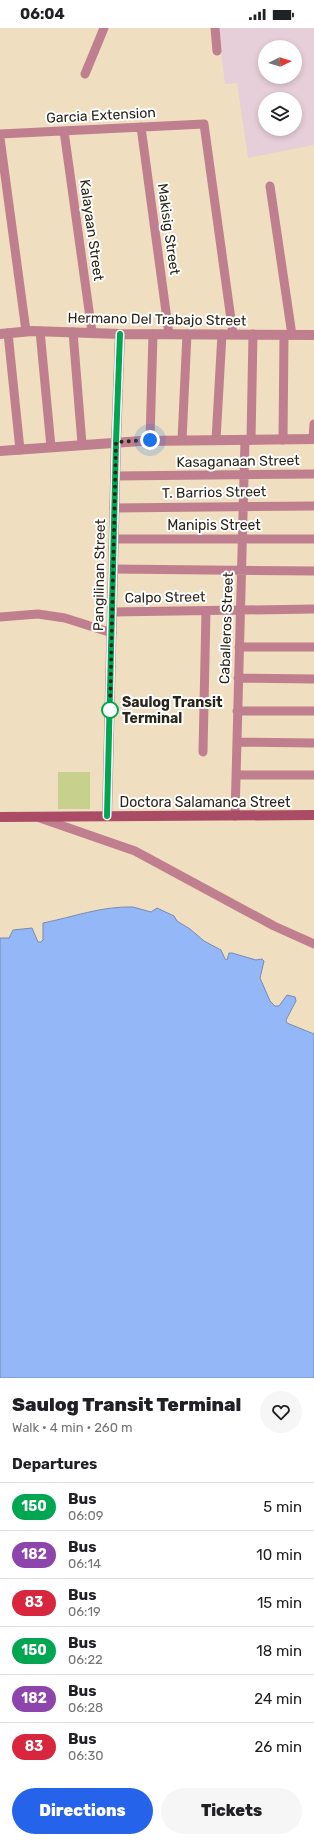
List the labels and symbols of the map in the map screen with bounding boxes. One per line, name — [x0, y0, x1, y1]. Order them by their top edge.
north arrow — [258, 40, 302, 84]
street label: Garcia Extension — [46, 104, 156, 127]
street label: Kalayaan Street — [76, 178, 107, 282]
street label: Makisig Street — [154, 182, 183, 276]
street label: Hermano Del Trabajo Street — [67, 309, 247, 330]
your location — [140, 430, 160, 450]
street label: Kasaganaan Street — [176, 452, 300, 471]
street label: T. Barrios Street — [162, 483, 267, 502]
street label: Manipis Street — [167, 517, 261, 534]
street label: Pangilinan Street — [90, 518, 109, 631]
street label: Caballeros Street — [216, 571, 237, 684]
street label: Calpo Street — [124, 588, 206, 607]
place label: Saulog Transit Terminal — [122, 694, 223, 727]
marker: Saulog Transit Terminal — [101, 701, 119, 719]
street label: Doctora Salamanca Street — [120, 794, 291, 811]

